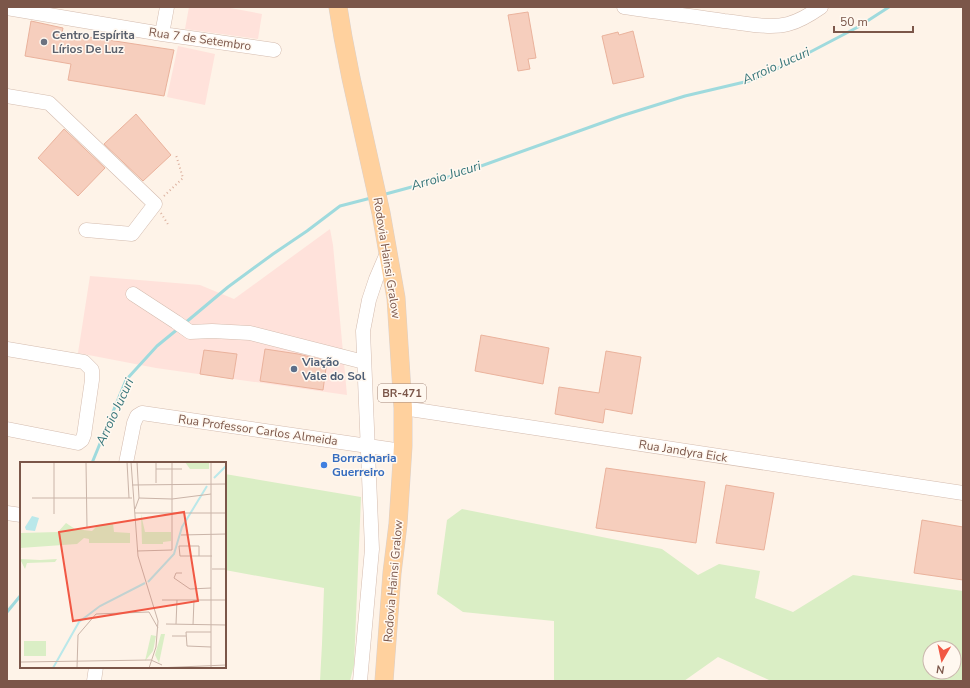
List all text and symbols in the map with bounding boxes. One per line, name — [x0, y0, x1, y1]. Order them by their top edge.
scale bar — [834, 8, 913, 34]
text: 50 m — [840, 14, 868, 30]
street label: Rua 7 de Setembro — [148, 24, 253, 54]
place label: Centro Espírita Lírios De Luz — [52, 27, 135, 57]
marker: Centro Espírita Lírios De Luz — [39, 37, 49, 47]
water label: Arroio Jucuri — [739, 43, 813, 89]
water label: Arroio Jucuri — [408, 157, 484, 195]
street label: Rodovia Hainsi Gralow — [369, 196, 405, 320]
place label: Viação Vale do Sol — [301, 354, 366, 384]
marker: Viação Vale do Sol — [289, 364, 299, 374]
water label: Arroio Jucuri — [91, 375, 139, 449]
road number: BR-471 — [378, 384, 426, 402]
street label: Rua Professor Carlos Almeida — [177, 411, 339, 449]
street label: Rua Jandyra Eick — [638, 436, 729, 466]
place label: Borracharia Guerreiro — [332, 450, 397, 480]
marker: Borracharia Guerreiro — [319, 460, 329, 470]
inset map — [20, 462, 226, 668]
street label: Rodovia Hainsi Gralow — [380, 519, 406, 643]
north arrow — [922, 640, 962, 680]
text: N — [935, 661, 946, 677]

